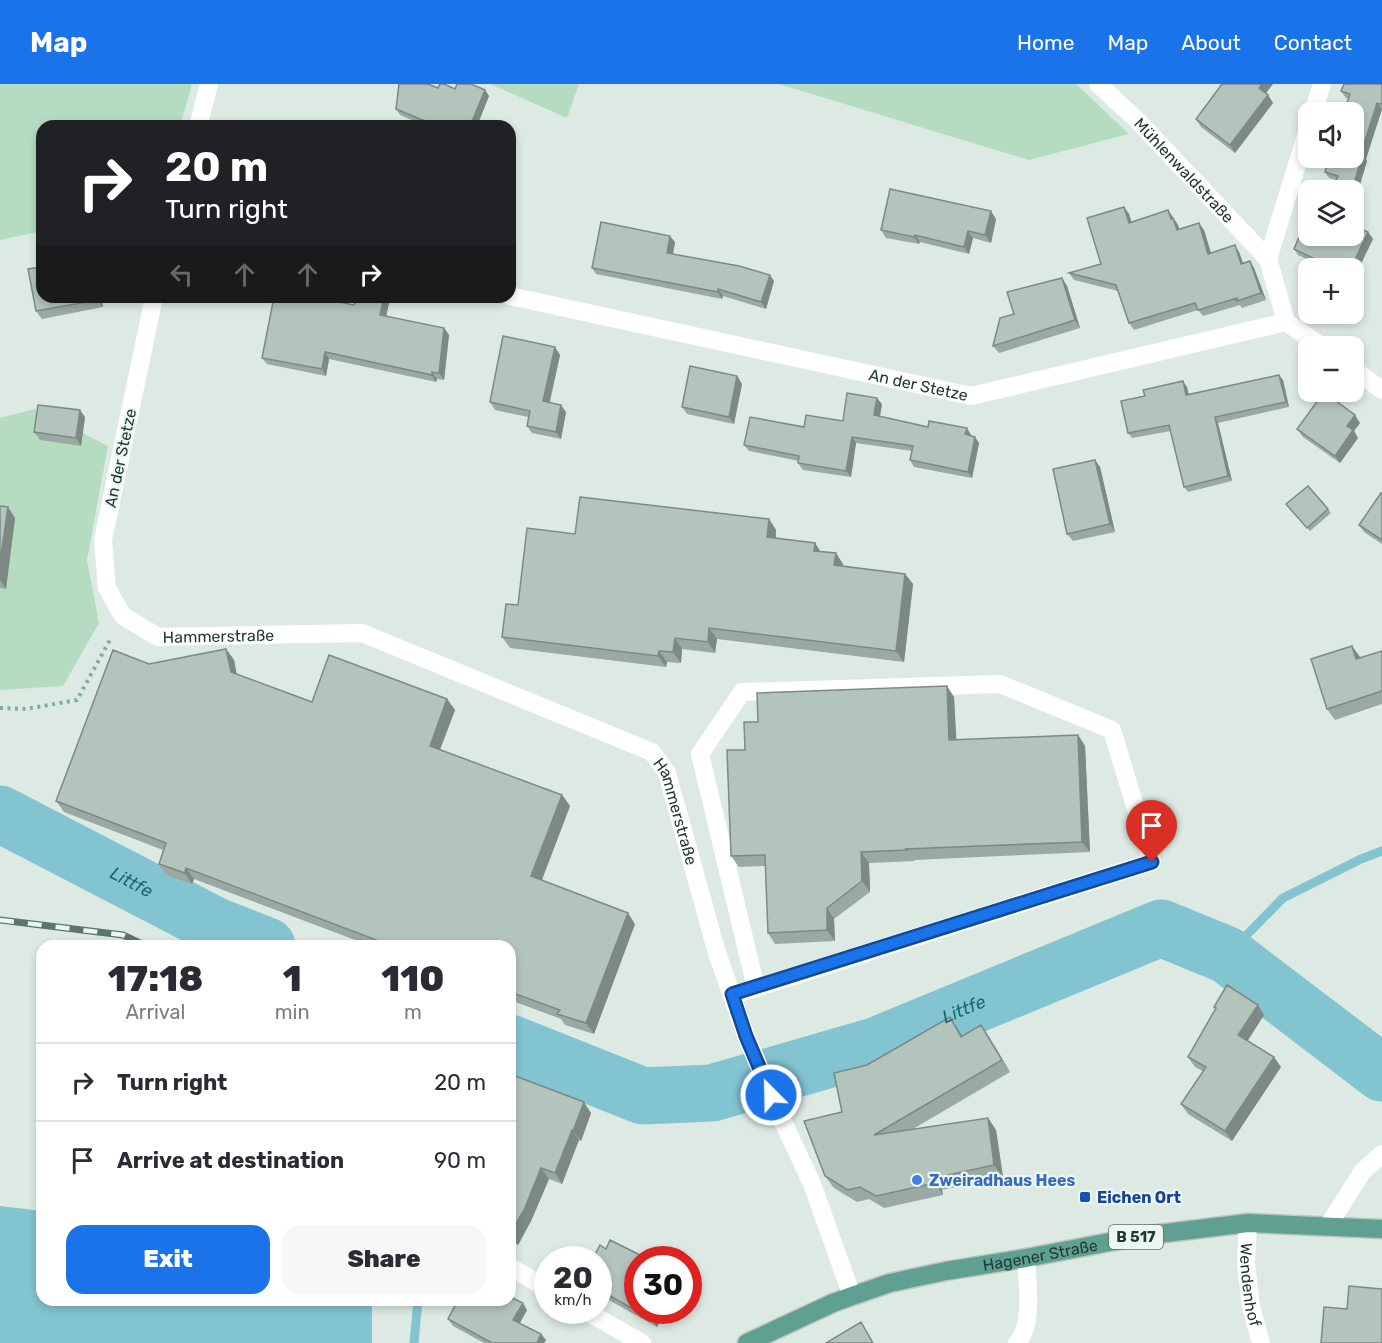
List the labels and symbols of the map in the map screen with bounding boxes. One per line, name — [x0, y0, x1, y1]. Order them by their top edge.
street label: Mühlenwaldstraße — [1130, 114, 1238, 227]
street label: An der Stetze — [867, 365, 970, 405]
street label: An der Stetze — [101, 407, 140, 509]
street label: Hammerstraße — [163, 626, 274, 647]
street label: Hammerstraße — [649, 754, 701, 867]
pin — [1126, 800, 1177, 862]
water label: Littfe — [106, 862, 156, 902]
water label: Littfe — [939, 991, 989, 1028]
position arrow — [739, 1063, 803, 1127]
place label: Zweiradhaus Hees — [929, 1171, 1075, 1190]
marker: Zweiradhaus Hees — [910, 1173, 924, 1187]
place label: Eichen Ort — [1097, 1188, 1181, 1207]
marker: Eichen Ort — [1078, 1190, 1092, 1204]
road number: B 517 — [1109, 1225, 1163, 1249]
street label: Hagener Straße — [981, 1235, 1099, 1275]
street label: Wendenhof — [1236, 1242, 1265, 1330]
speed limit sign: 30 — [624, 1246, 702, 1324]

